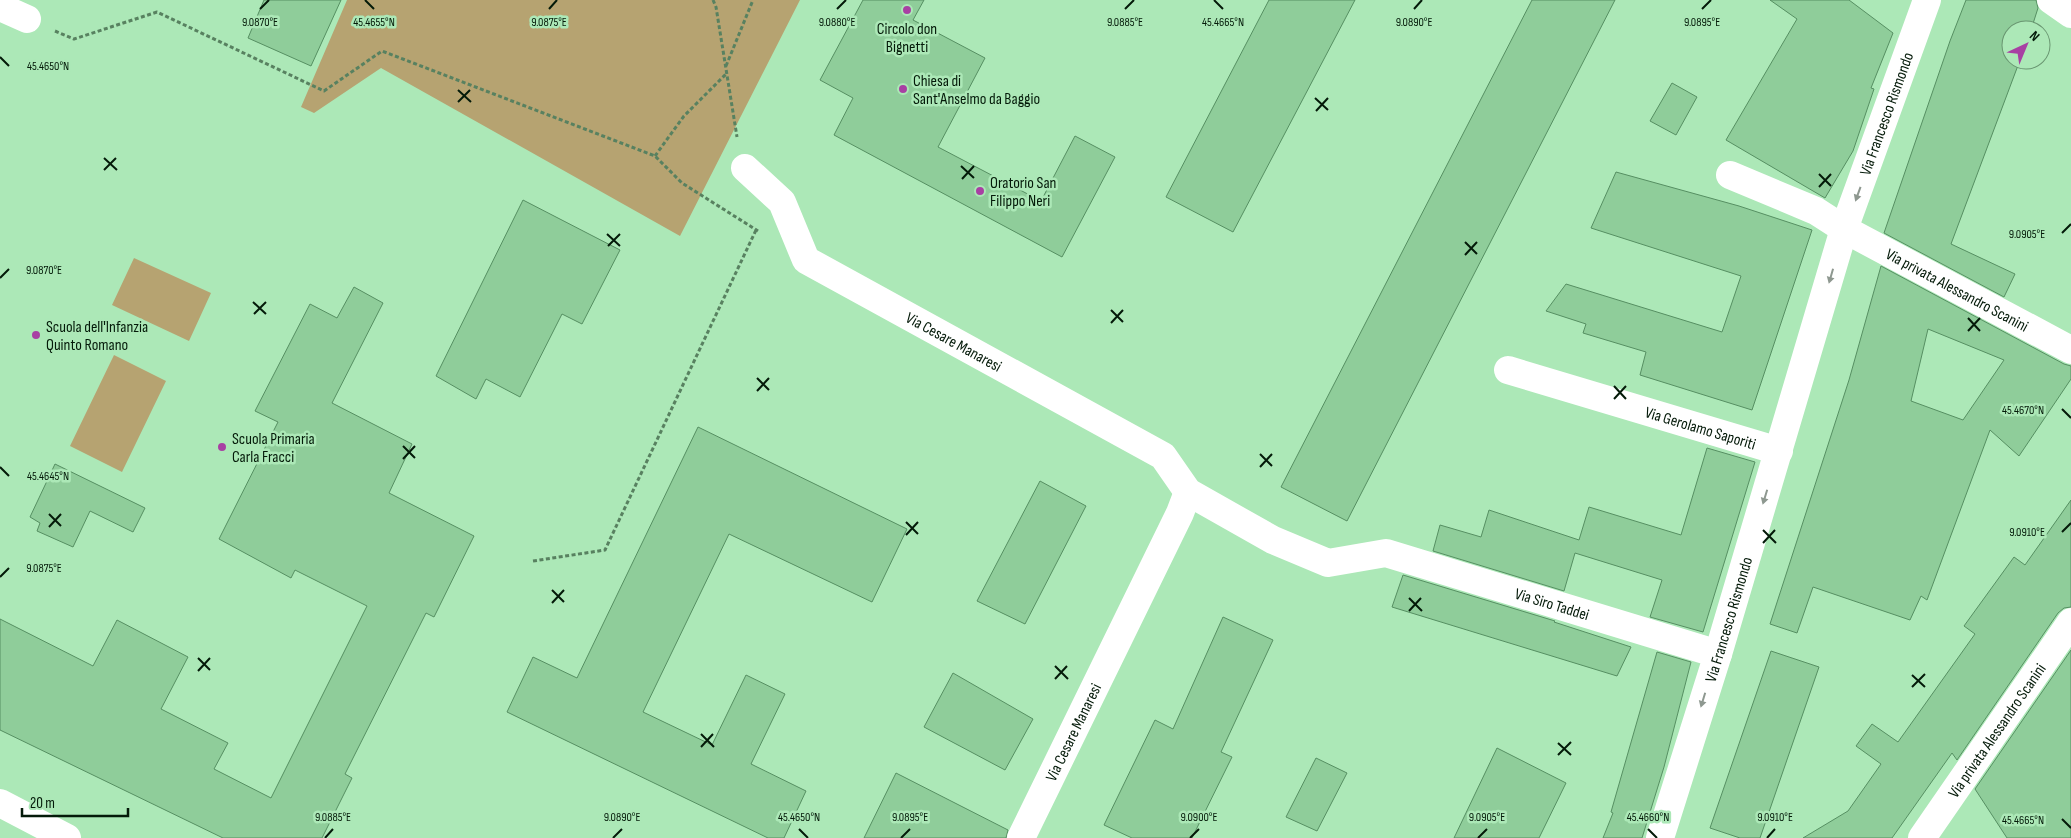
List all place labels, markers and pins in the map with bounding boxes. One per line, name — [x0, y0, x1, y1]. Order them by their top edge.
marker: Circolo don Bignetti — [901, 4, 913, 16]
place label: Circolo don Bignetti — [877, 20, 937, 57]
place label: Chiesa di Sant'Anselmo da Baggio — [913, 72, 1040, 109]
marker: Chiesa di Sant'Anselmo da Baggio — [897, 83, 909, 95]
place label: Oratorio San Filippo Neri — [990, 174, 1056, 211]
marker: Oratorio San Filippo Neri — [974, 185, 986, 197]
place label: Scuola dell'Infanzia Quinto Romano — [46, 318, 148, 355]
marker: Scuola dell'Infanzia Quinto Romano — [30, 329, 42, 341]
place label: Scuola Primaria Carla Fracci — [232, 430, 315, 467]
marker: Scuola Primaria Carla Fracci — [216, 441, 228, 453]

